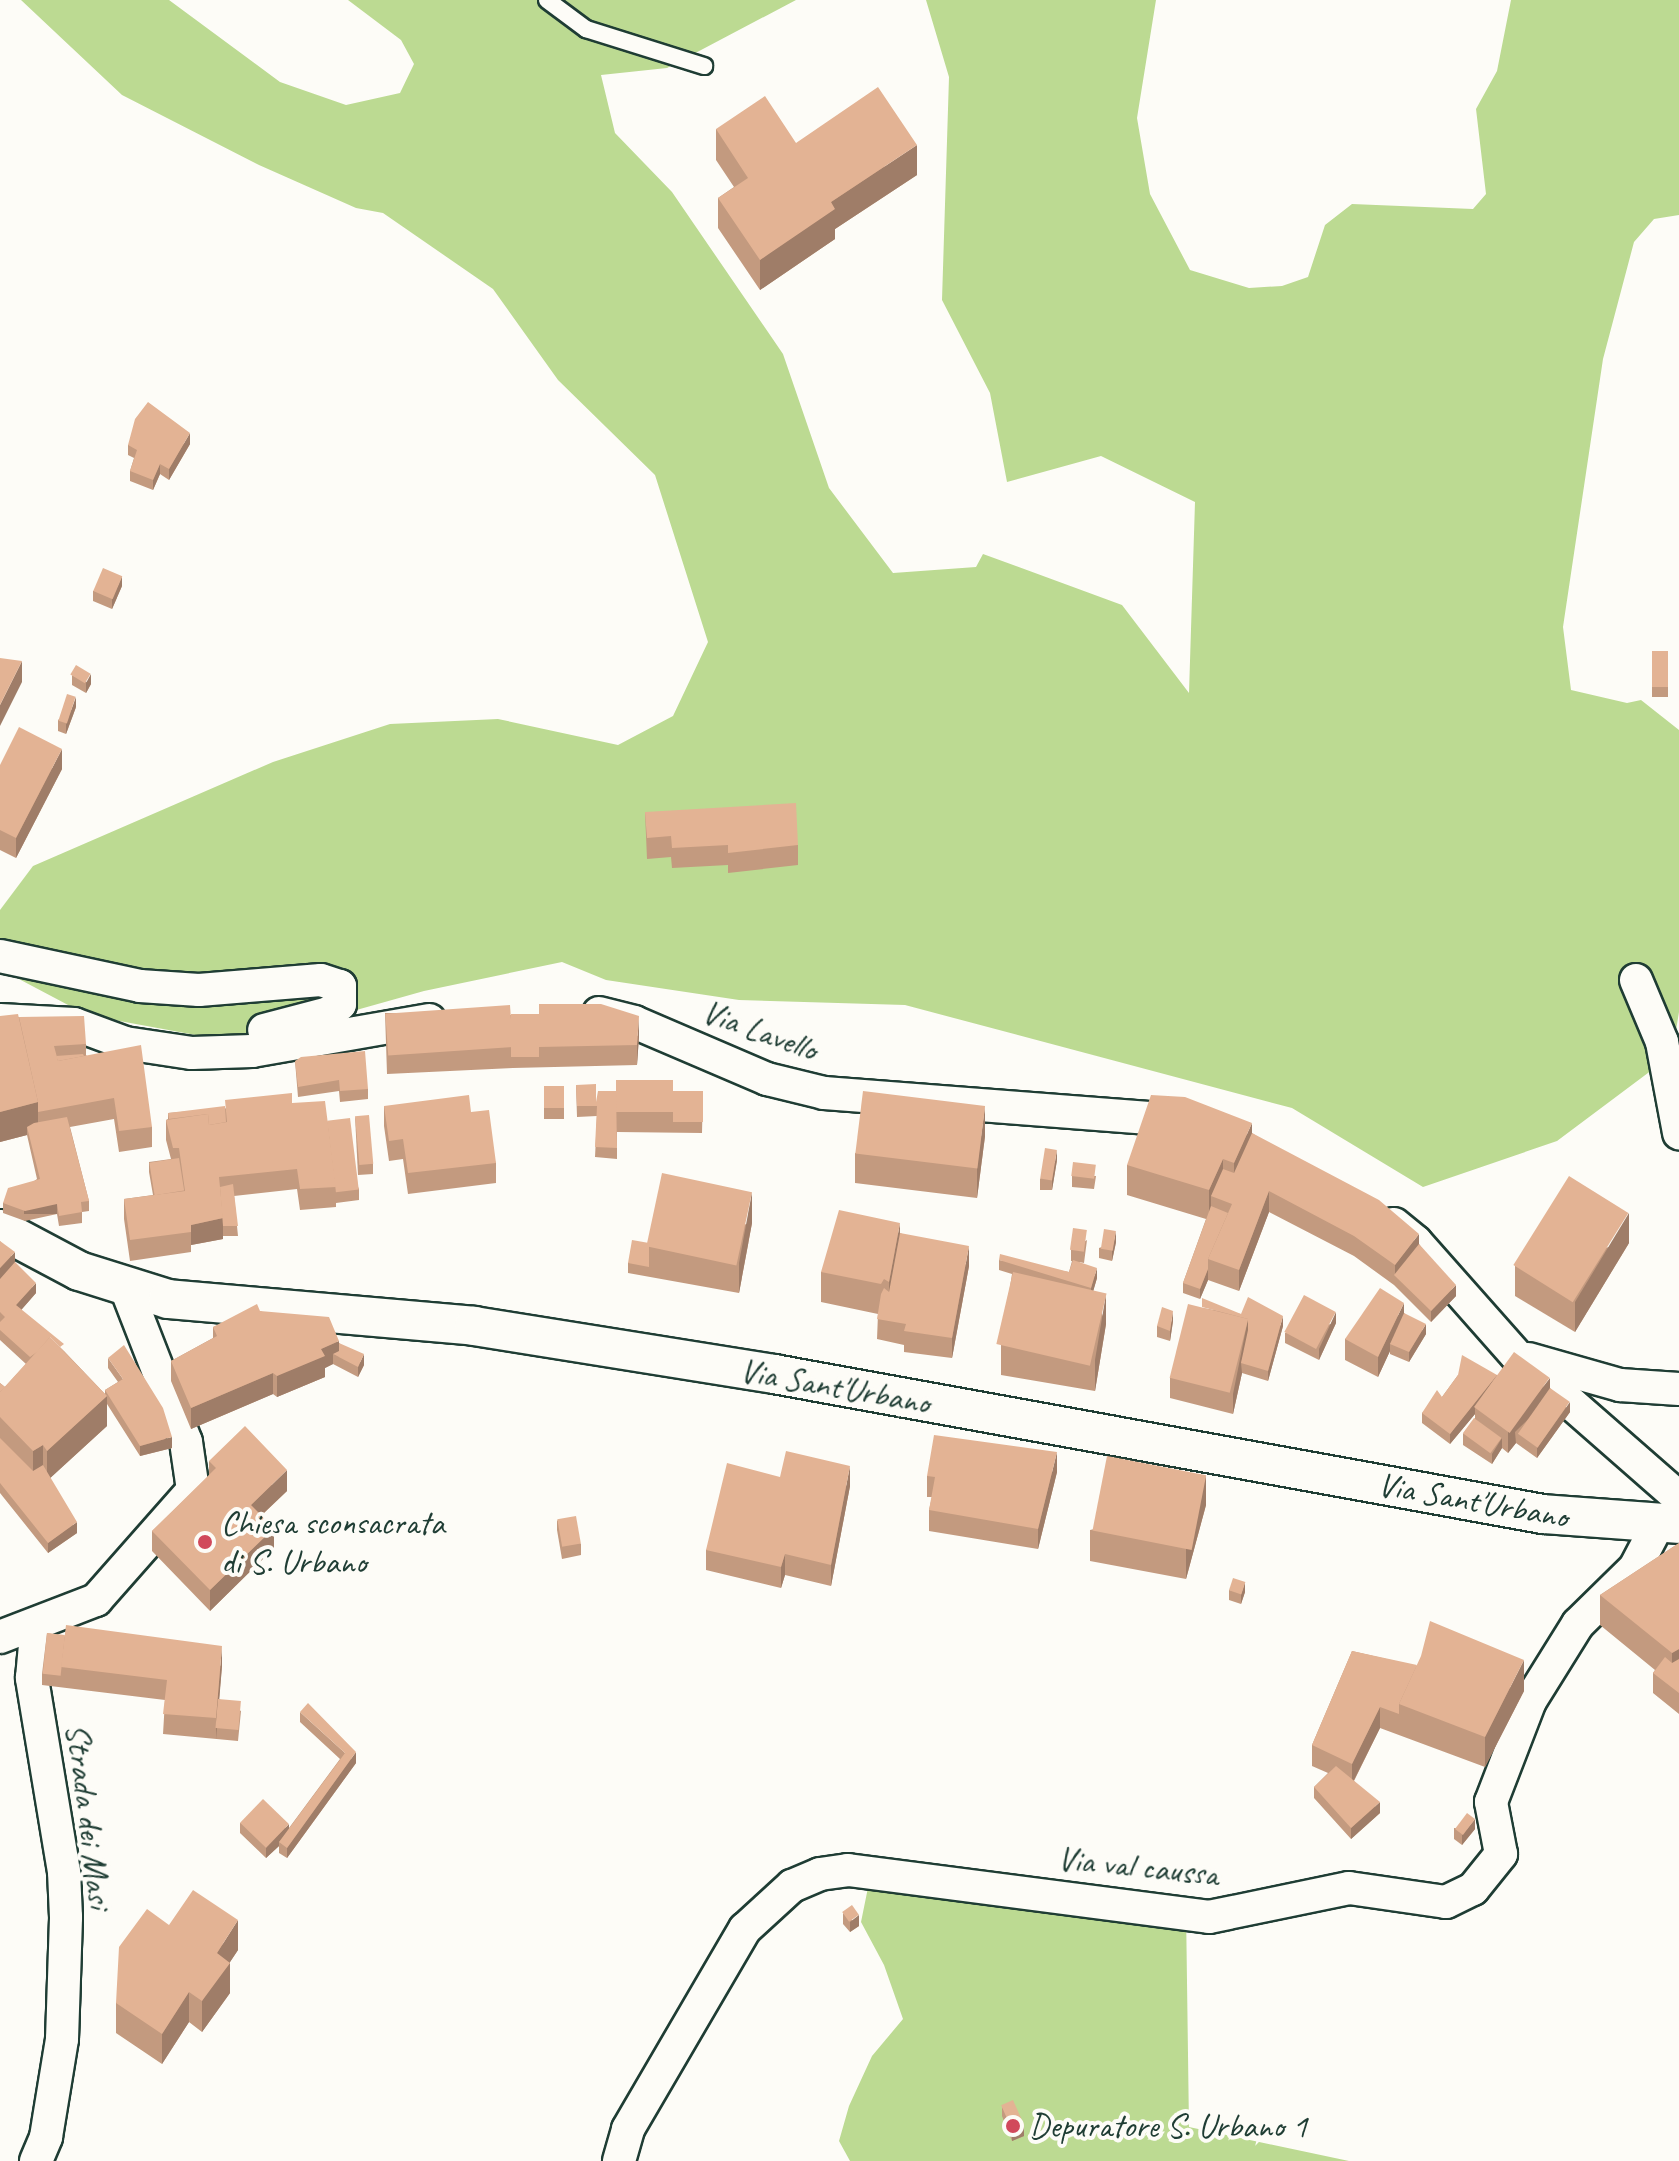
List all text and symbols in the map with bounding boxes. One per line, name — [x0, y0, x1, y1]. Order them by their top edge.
street label: Via Lavello — [697, 990, 823, 1070]
street label: Via Sant'Urbano — [737, 1349, 933, 1423]
street label: Via Sant'Urbano — [1375, 1463, 1571, 1537]
place label: Chiesa sconsacrata di S. Urbano — [221, 1502, 444, 1582]
marker: Chiesa sconsacrata di S. Urbano — [196, 1533, 214, 1551]
street label: Strada dei Masi — [57, 1721, 121, 1911]
street label: Via val caussa — [1056, 1837, 1220, 1895]
place label: Depuratore S. Urbano 1 — [1029, 2106, 1307, 2146]
marker: Depuratore S. Urbano 1 — [1004, 2117, 1022, 2135]

